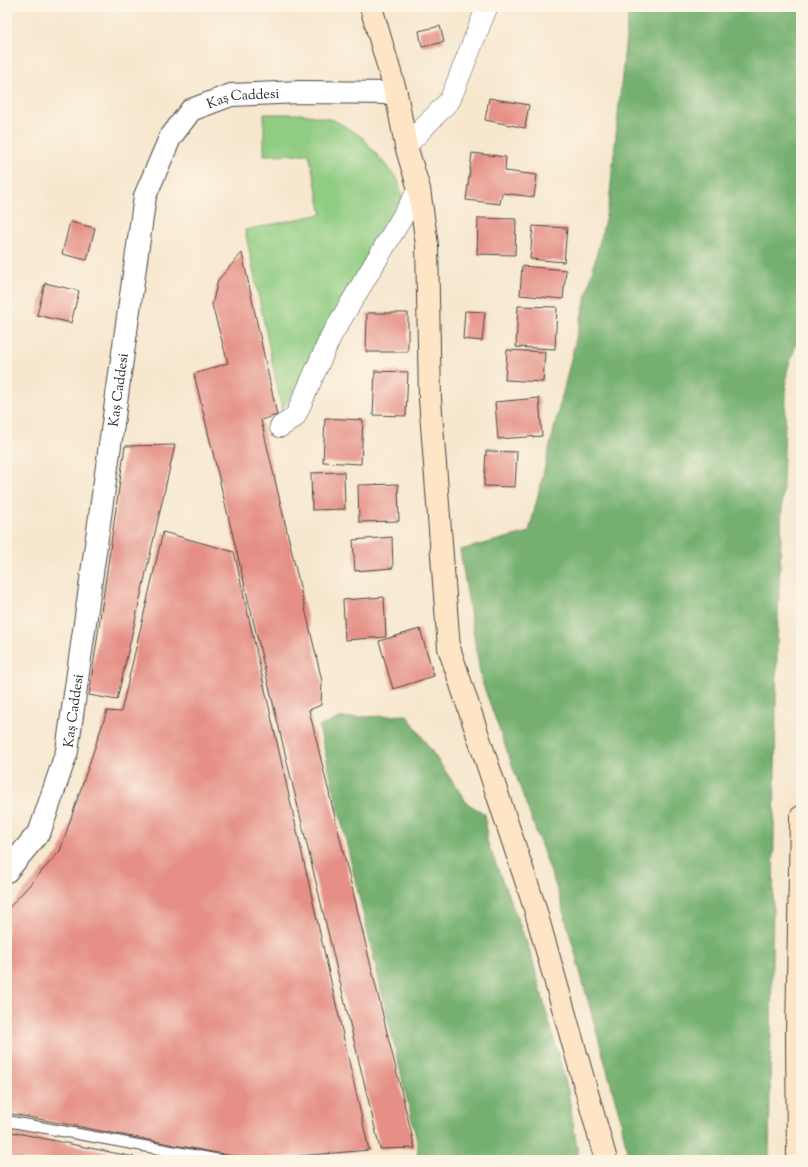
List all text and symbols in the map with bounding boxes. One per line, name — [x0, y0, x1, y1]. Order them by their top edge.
street label: Kaş Caddesi — [204, 85, 280, 115]
street label: Kaş Caddesi — [105, 352, 135, 428]
street label: Kaş Caddesi — [60, 673, 90, 749]

